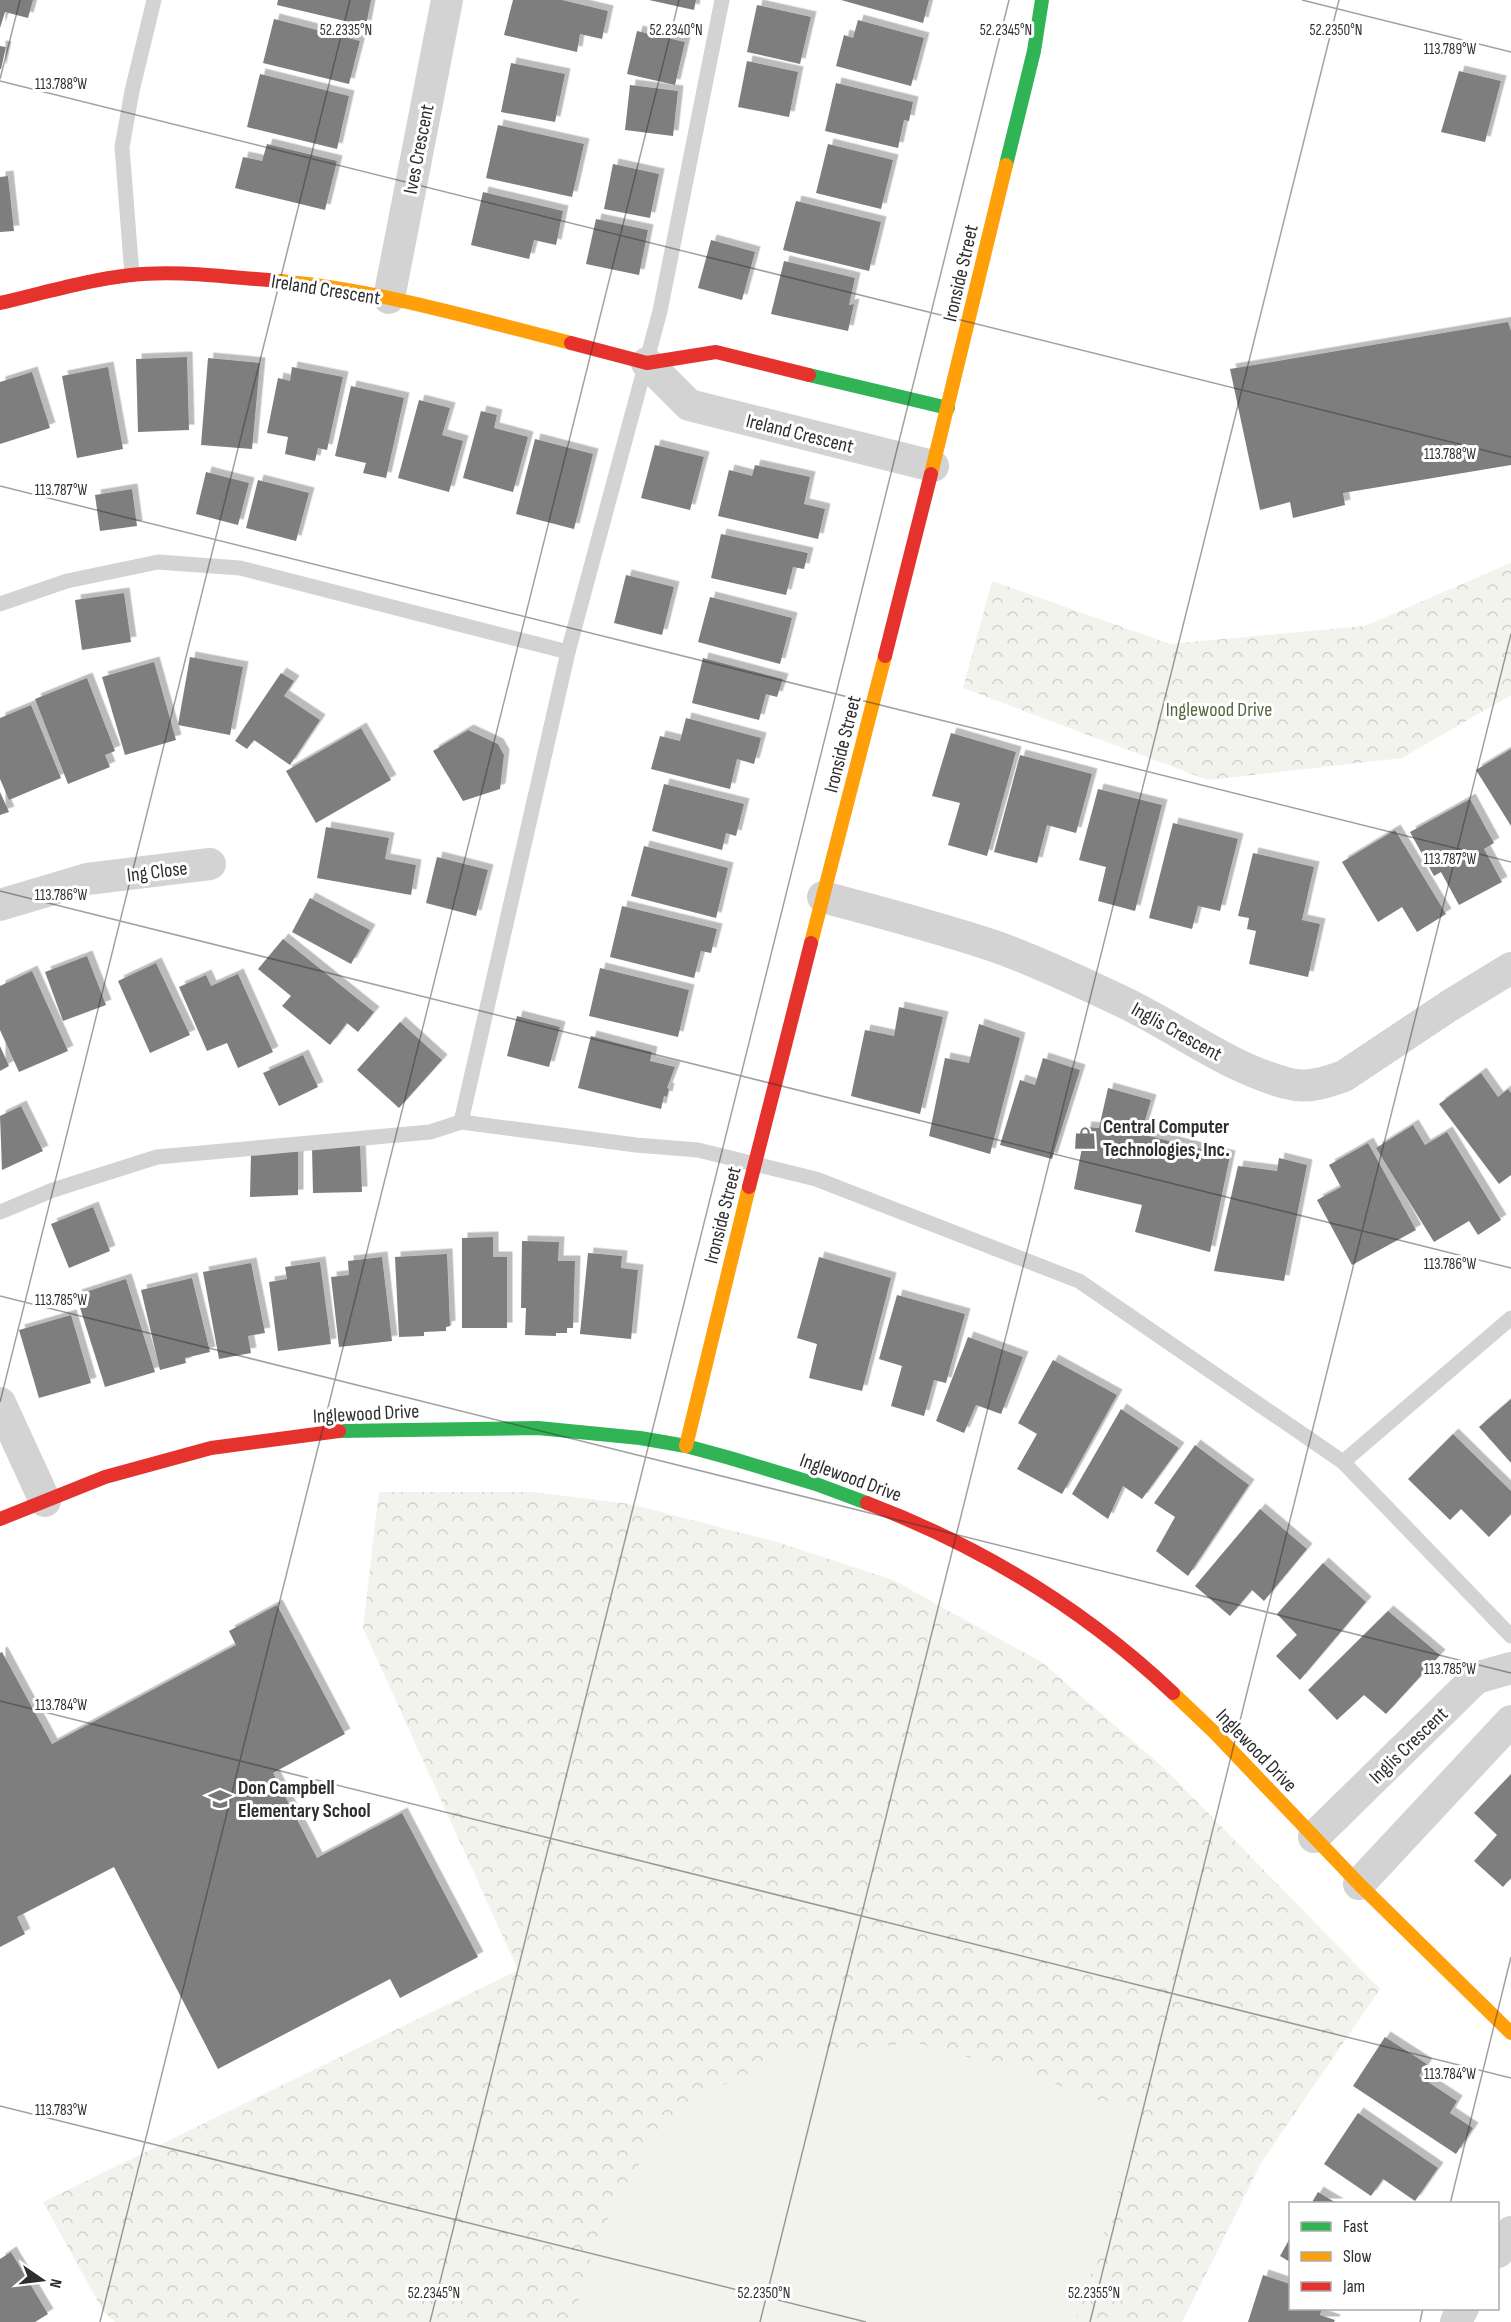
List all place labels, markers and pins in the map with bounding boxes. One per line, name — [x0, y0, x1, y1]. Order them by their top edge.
place label: Central Computer Technologies, Inc. — [1103, 1115, 1230, 1162]
shop icon: Central Computer Technologies, Inc. — [1072, 1125, 1098, 1151]
place label: Don Campbell Elementary School — [238, 1776, 371, 1823]
school or university icon: Don Campbell Elementary School — [207, 1786, 233, 1812]

